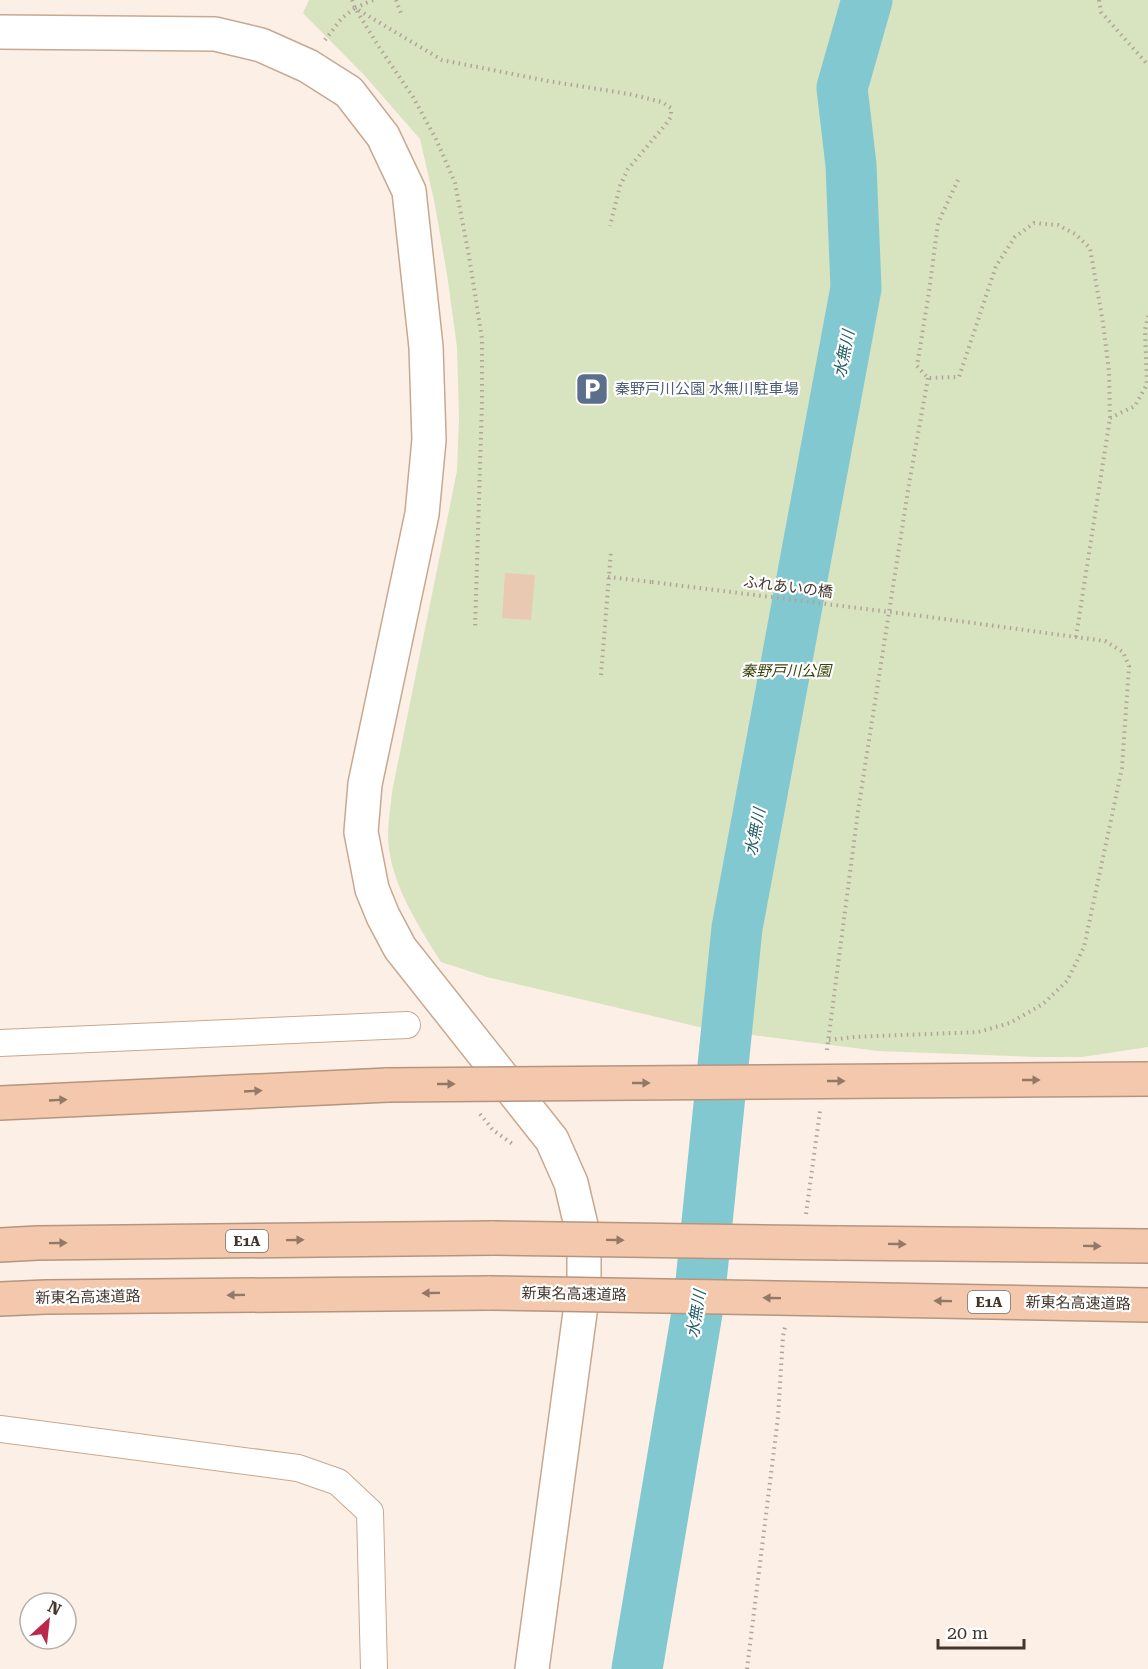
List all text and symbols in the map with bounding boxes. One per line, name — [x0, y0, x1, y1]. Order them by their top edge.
water label: 水無川 — [830, 327, 858, 379]
parking icon: 秦野戸川公園 水無川駐車場 — [574, 371, 610, 407]
place label: 秦野戸川公園 水無川駐車場 — [615, 380, 799, 398]
street label: ふれあいの橋 — [742, 573, 834, 601]
park label: 秦野戸川公園 — [741, 662, 833, 680]
water label: 水無川 — [741, 805, 769, 857]
one-way arrow — [1022, 1075, 1041, 1085]
one-way arrow — [827, 1076, 846, 1086]
one-way arrow — [632, 1078, 651, 1088]
one-way arrow — [437, 1079, 456, 1089]
one-way arrow — [244, 1086, 263, 1095]
one-way arrow — [49, 1095, 68, 1104]
road number: E1A — [226, 1230, 268, 1252]
one-way arrow — [286, 1235, 305, 1245]
one-way arrow — [606, 1235, 625, 1245]
one-way arrow — [49, 1238, 68, 1248]
one-way arrow — [887, 1239, 906, 1249]
one-way arrow — [1082, 1241, 1101, 1251]
street label: 新東名高速道路 — [521, 1284, 627, 1304]
street label: 新東名高速道路 — [35, 1287, 141, 1307]
water label: 水無川 — [683, 1287, 709, 1339]
one-way arrow — [422, 1288, 441, 1298]
one-way arrow — [227, 1290, 246, 1300]
road number: E1A — [968, 1291, 1010, 1313]
one-way arrow — [763, 1293, 782, 1303]
street label: 新東名高速道路 — [1025, 1293, 1131, 1313]
one-way arrow — [933, 1296, 952, 1306]
north arrow — [18, 1591, 78, 1651]
text: N — [45, 1597, 64, 1619]
scale bar — [938, 1612, 1024, 1650]
text: 20 m — [947, 1622, 988, 1643]

